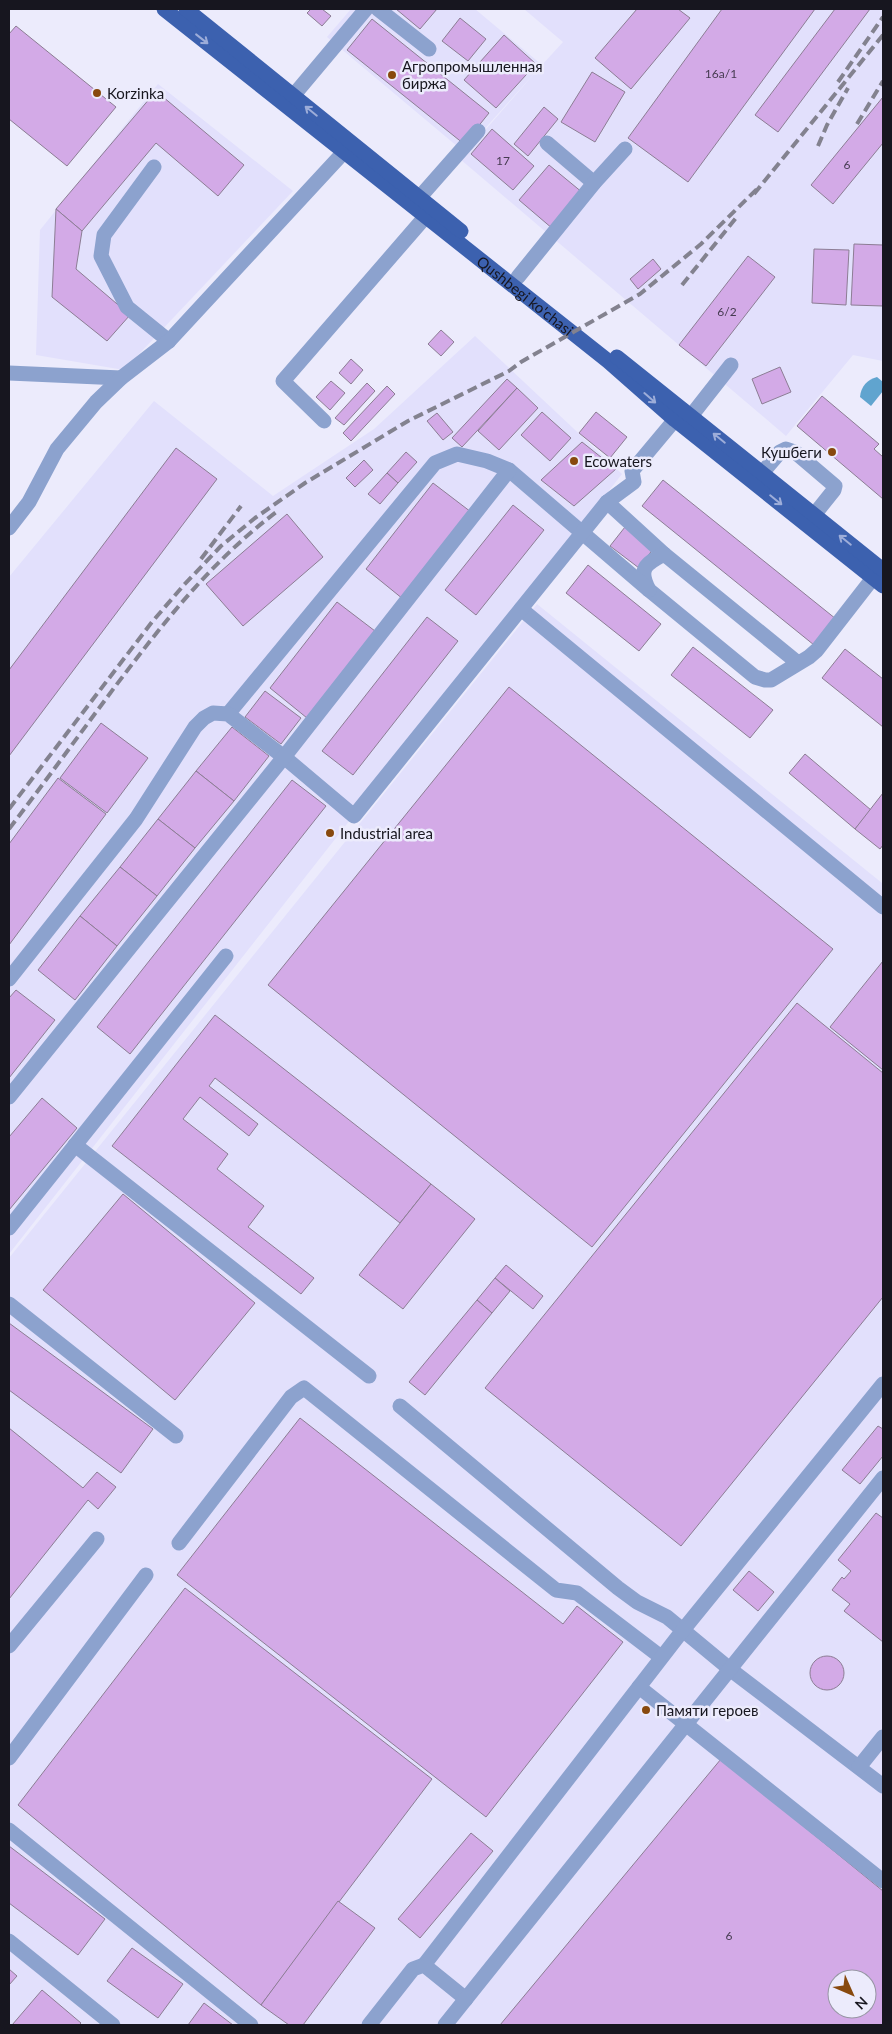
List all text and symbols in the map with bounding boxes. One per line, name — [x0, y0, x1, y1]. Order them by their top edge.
one-way arrow — [195, 34, 209, 44]
place label: Агропромышленная биржа — [402, 57, 543, 92]
house number: 16a/1 — [705, 66, 737, 81]
marker: Агропромышленная биржа — [386, 69, 398, 81]
place label: Korzinka — [107, 84, 164, 102]
marker: Korzinka — [91, 87, 103, 99]
one-way arrow — [305, 105, 318, 116]
house number: 17 — [496, 153, 510, 168]
house number: 6 — [844, 157, 851, 172]
street label: Qushbegi ko'chasi — [473, 252, 577, 339]
house number: 6/2 — [717, 304, 737, 319]
one-way arrow — [643, 392, 656, 404]
one-way arrow — [712, 432, 725, 443]
place label: Кушбеги — [761, 443, 822, 461]
marker: Кушбеги — [826, 446, 838, 458]
place label: Ecowaters — [584, 452, 652, 470]
marker: Ecowaters — [568, 455, 580, 467]
one-way arrow — [769, 495, 782, 506]
one-way arrow — [839, 534, 852, 545]
place label: Industrial area — [340, 824, 433, 842]
marker: Industrial area — [324, 827, 336, 839]
place label: Памяти героев — [656, 1701, 758, 1719]
marker: Памяти героев — [640, 1704, 652, 1716]
house number: 6 — [726, 1928, 733, 1943]
north arrow — [827, 1969, 877, 2019]
text: N — [852, 1994, 871, 2013]

